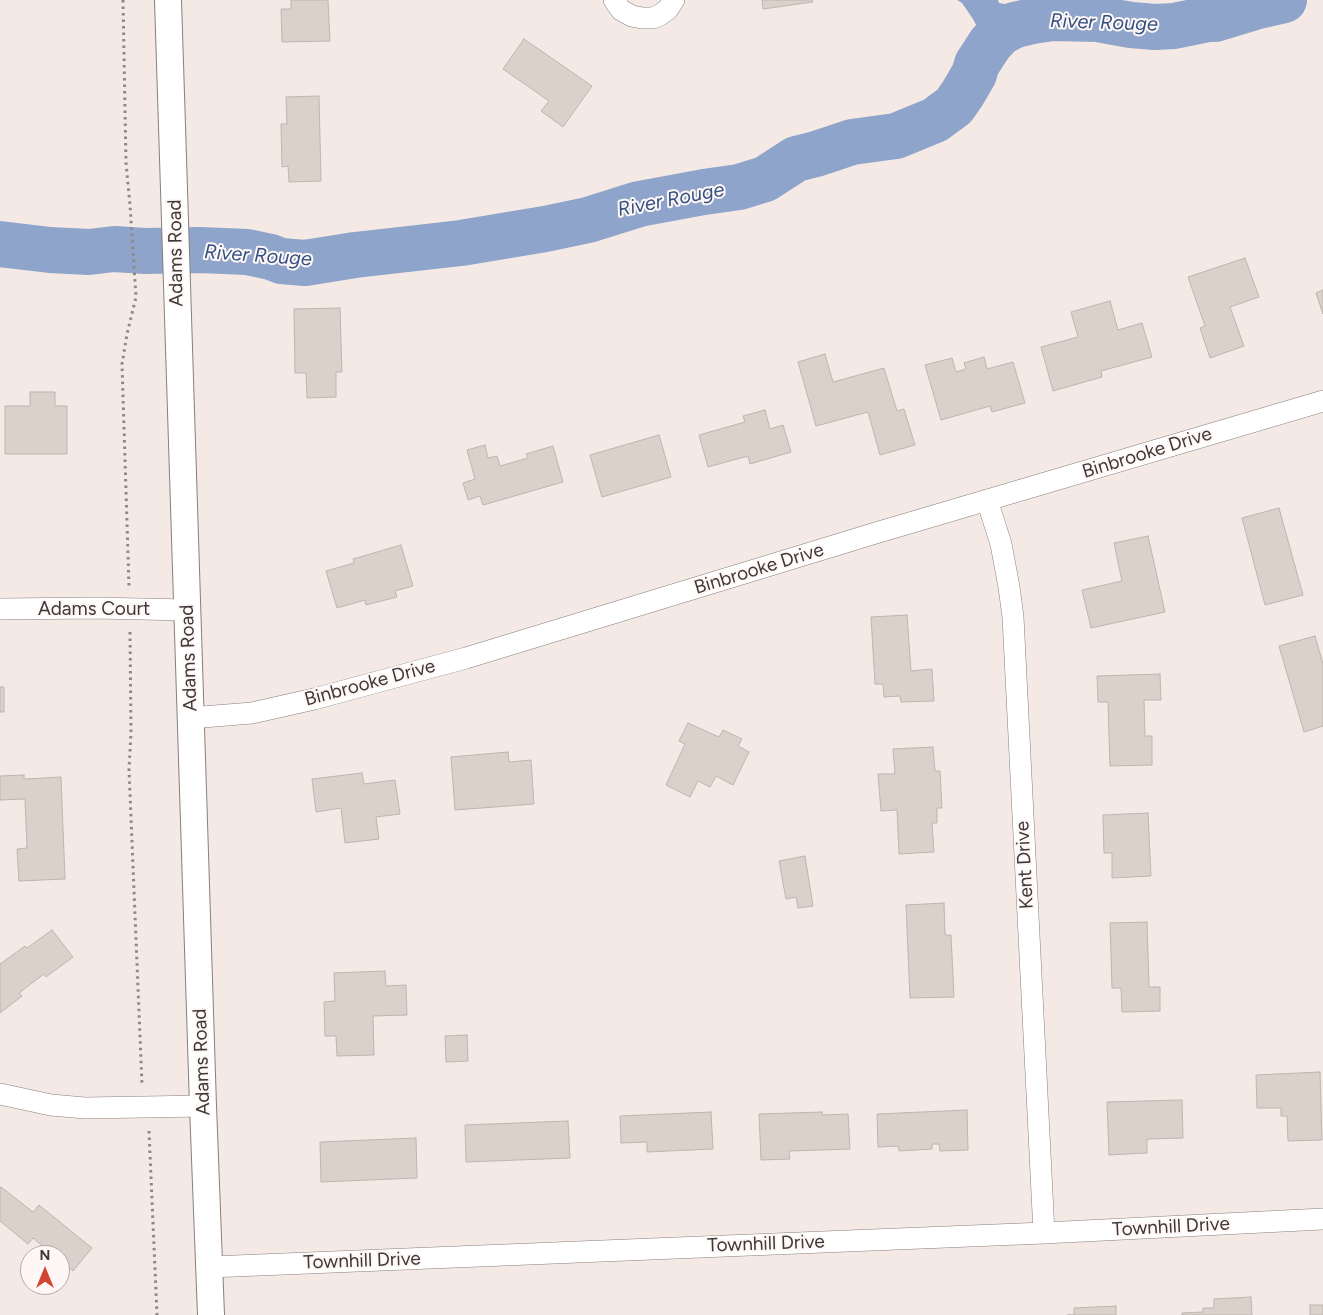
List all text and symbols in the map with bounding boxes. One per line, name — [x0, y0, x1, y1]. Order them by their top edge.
water label: River Rouge — [1050, 9, 1158, 37]
water label: River Rouge — [616, 178, 726, 222]
street label: Adams Road — [164, 199, 188, 307]
water label: River Rouge — [203, 240, 313, 272]
street label: Binbrooke Drive — [1079, 422, 1215, 484]
street label: Binbrooke Drive — [691, 538, 827, 600]
street label: Adams Court — [38, 598, 150, 620]
street label: Adams Road — [176, 604, 202, 712]
street label: Binbrooke Drive — [302, 655, 438, 711]
street label: Kent Drive — [1011, 820, 1039, 910]
street label: Adams Road — [189, 1008, 215, 1116]
street label: Townhill Drive — [1112, 1213, 1230, 1241]
street label: Townhill Drive — [707, 1231, 825, 1257]
north arrow — [20, 1245, 70, 1295]
text: N — [40, 1247, 50, 1264]
street label: Townhill Drive — [303, 1248, 421, 1274]

